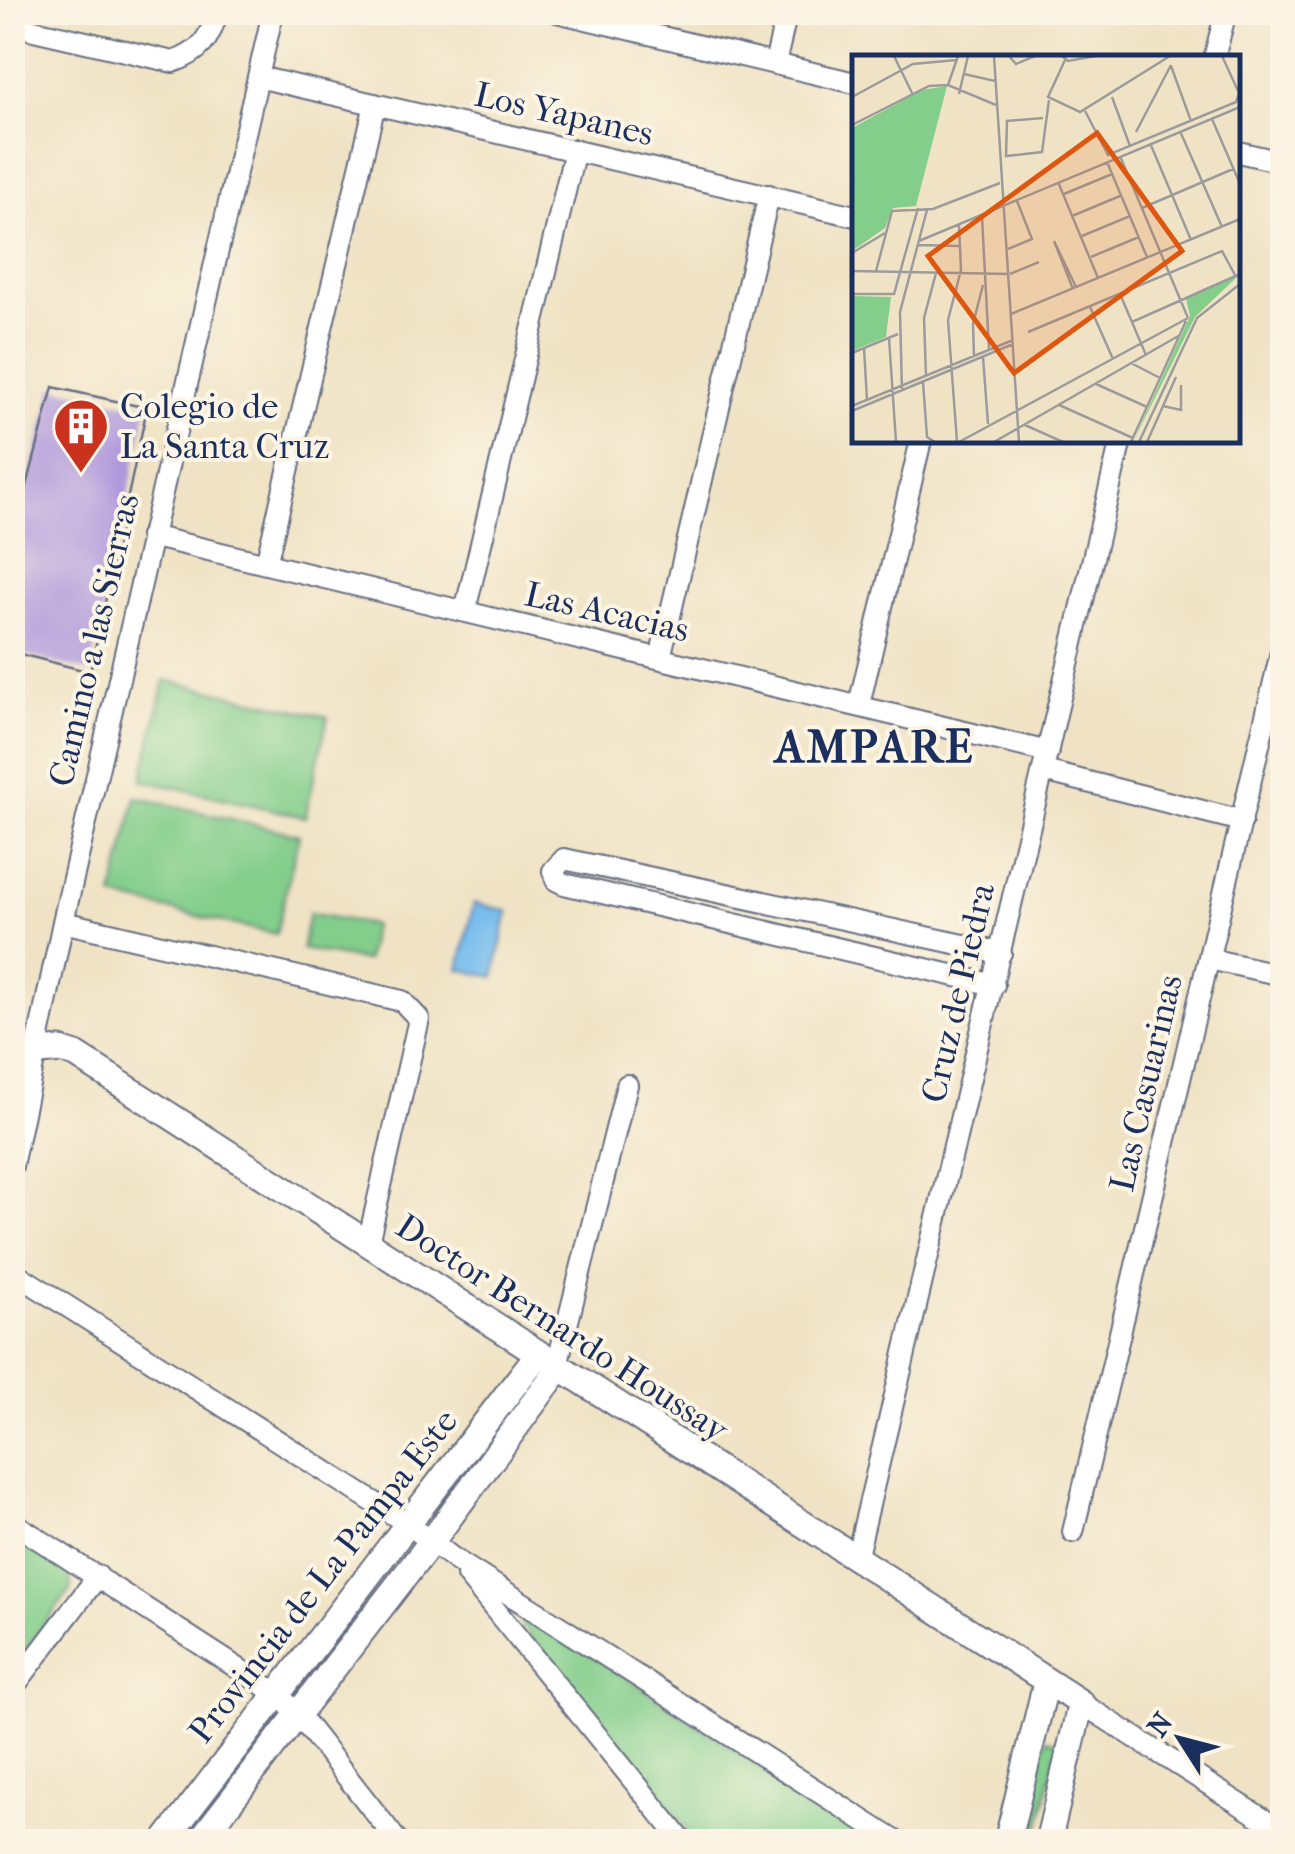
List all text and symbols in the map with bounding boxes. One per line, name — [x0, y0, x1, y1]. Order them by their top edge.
inset map — [852, 55, 1240, 442]
street label: Los Yapanes — [471, 74, 657, 154]
place label: Colegio de La Santa Cruz — [120, 386, 329, 467]
building icon: Colegio de La Santa Cruz — [51, 396, 111, 475]
street label: Camino a las Sierras — [40, 490, 148, 790]
street label: Las Acacias — [521, 573, 693, 651]
district label: AMPARE — [772, 721, 975, 774]
street label: Cruz de Piedra — [913, 879, 1003, 1107]
street label: Las Casuarinas — [1101, 971, 1191, 1195]
street label: Doctor Bernardo Houssay — [389, 1205, 737, 1451]
street label: Provincia de La Pampa Este — [180, 1401, 466, 1751]
north arrow — [1130, 1689, 1230, 1789]
text: N — [1141, 1706, 1180, 1743]

